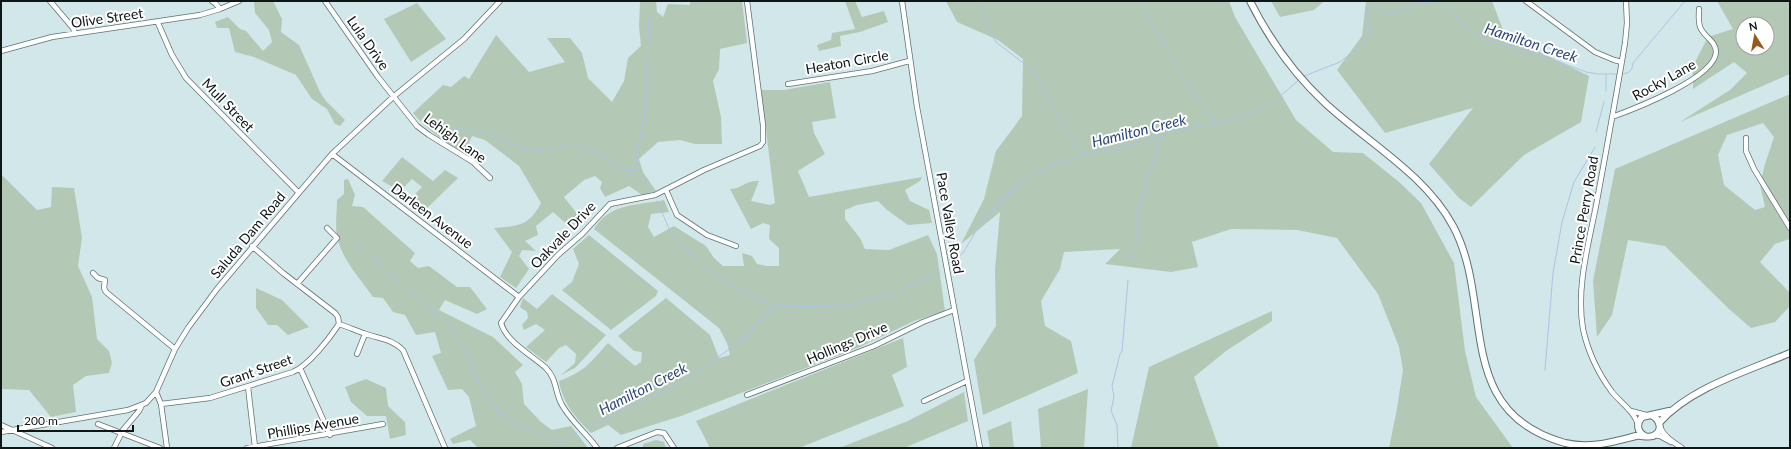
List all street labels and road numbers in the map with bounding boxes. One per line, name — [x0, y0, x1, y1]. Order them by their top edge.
street label: Olive Street — [70, 4, 144, 31]
street label: Lula Drive — [344, 13, 393, 73]
street label: Heaton Circle — [804, 46, 890, 77]
street label: Rocky Lane — [1629, 55, 1698, 104]
street label: Mull Street — [199, 74, 258, 135]
street label: Lehigh Lane — [421, 109, 490, 166]
street label: Prince Perry Road — [1566, 155, 1601, 265]
street label: Pace Valley Road — [933, 171, 968, 275]
street label: Darleen Avenue — [388, 179, 477, 252]
street label: Saluda Dam Road — [207, 188, 289, 281]
street label: Oakvale Drive — [526, 198, 599, 272]
street label: Hollings Drive — [804, 318, 890, 367]
street label: Grant Street — [217, 350, 294, 391]
street label: Phillips Avenue — [266, 409, 360, 442]

